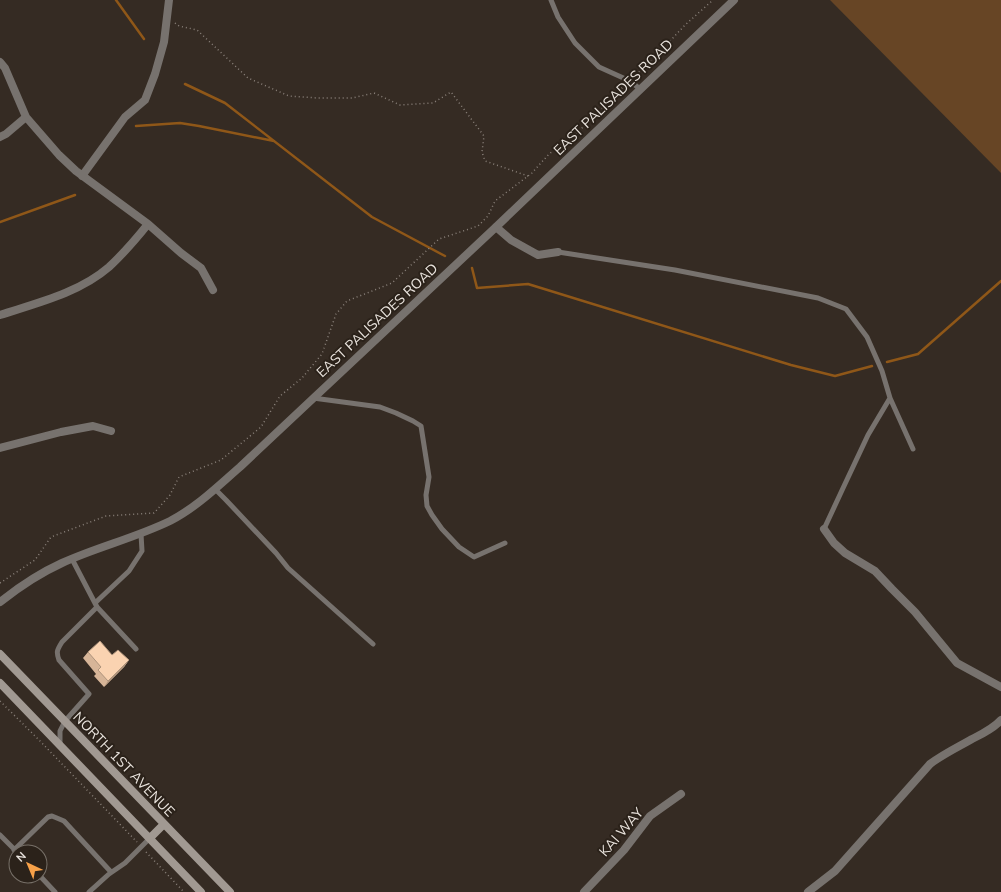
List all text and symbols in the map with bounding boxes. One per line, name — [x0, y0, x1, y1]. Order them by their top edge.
street label: EAST PALISADES ROAD — [549, 35, 677, 159]
street label: EAST PALISADES ROAD — [313, 259, 441, 381]
street label: NORTH 1ST AVENUE — [69, 708, 179, 820]
street label: KAI WAY — [595, 804, 647, 860]
north arrow — [8, 844, 48, 884]
text: N — [13, 849, 29, 865]

